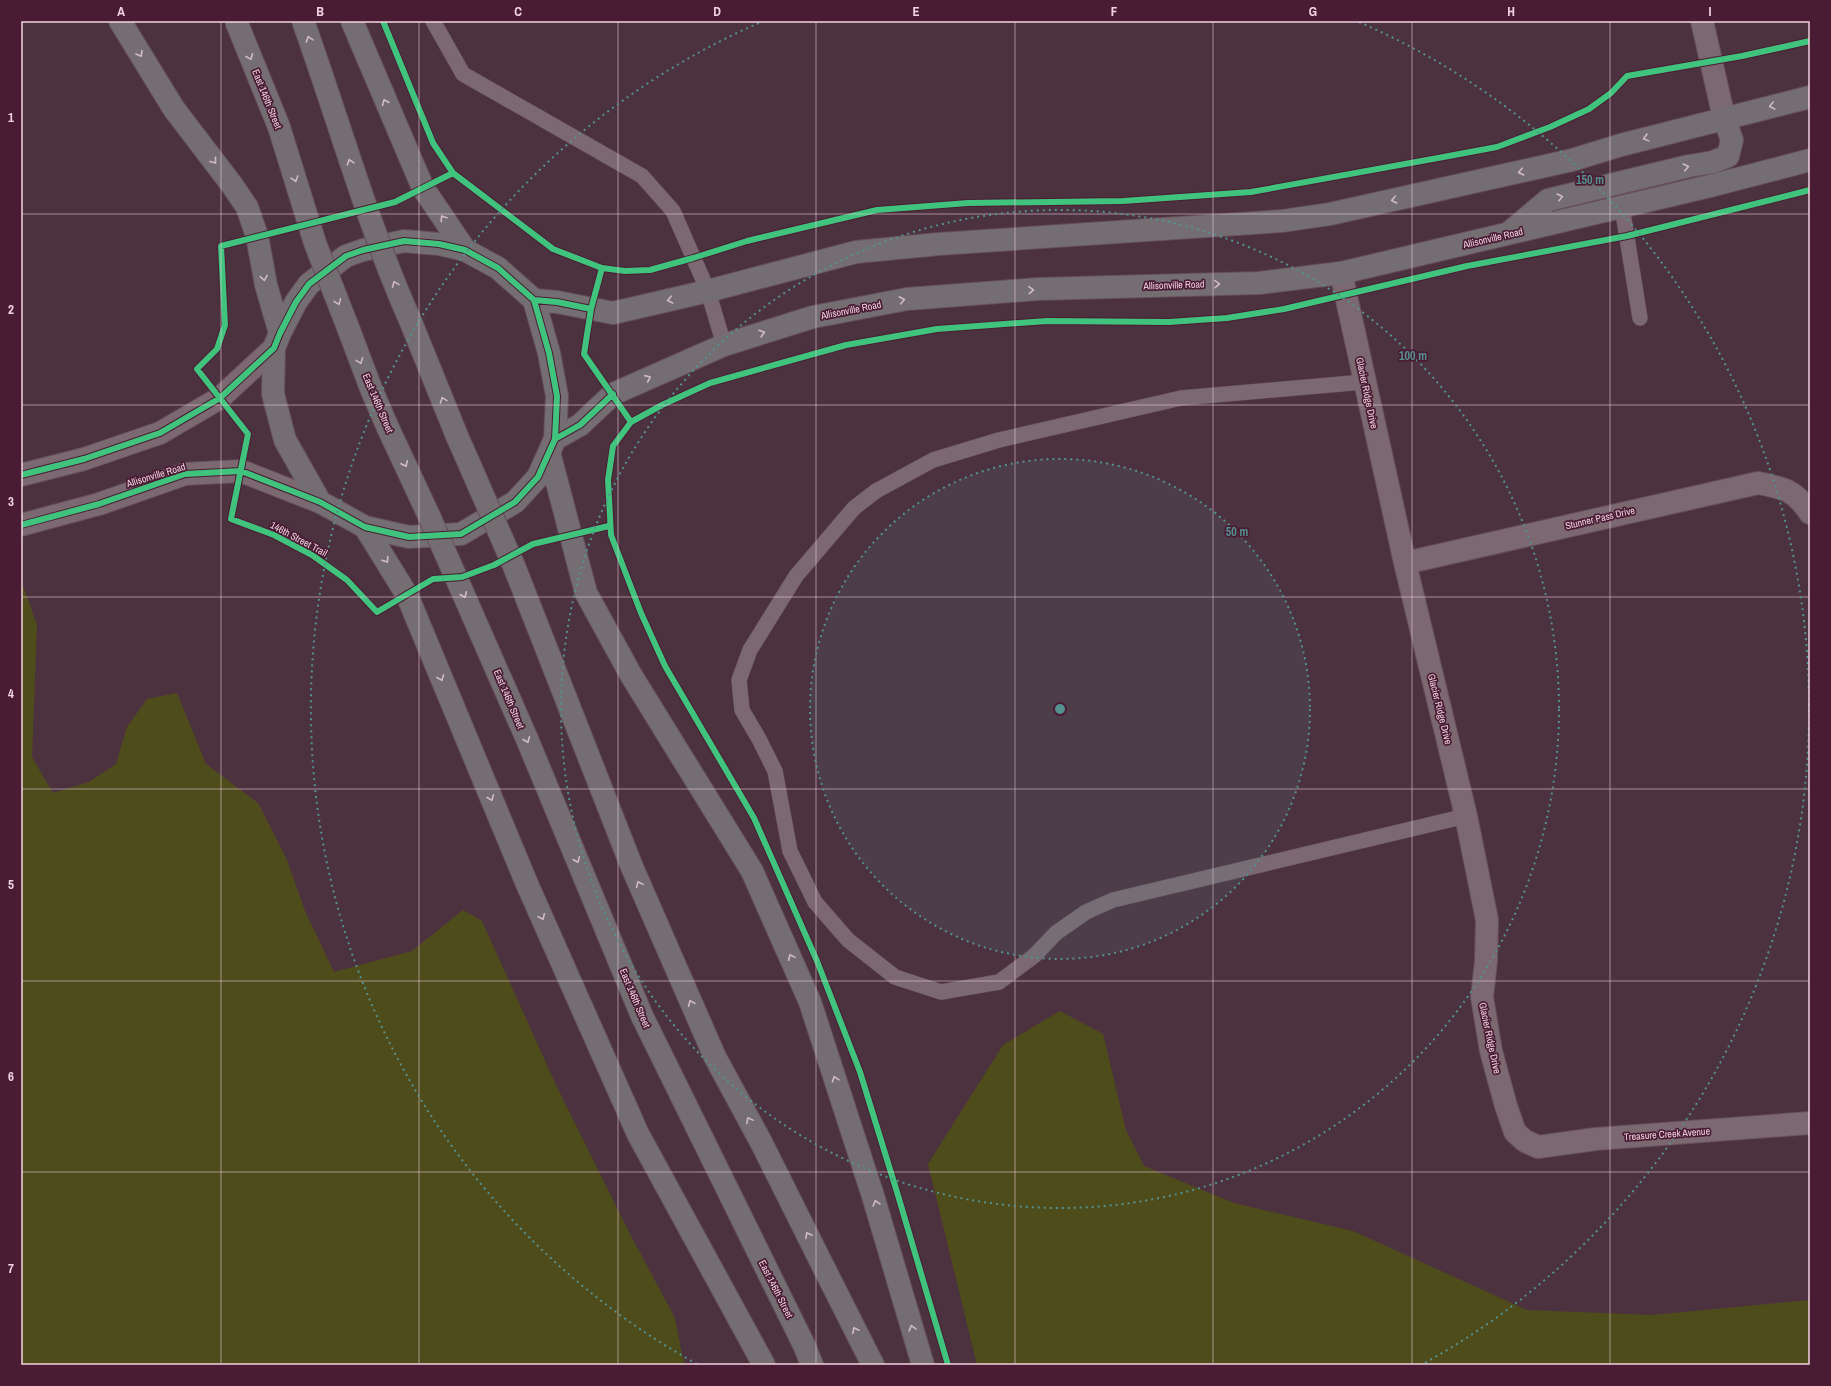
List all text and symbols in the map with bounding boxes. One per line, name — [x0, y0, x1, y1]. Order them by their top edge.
text: A — [117, 3, 125, 20]
text: B — [316, 3, 324, 20]
text: C — [514, 3, 522, 20]
text: D — [713, 3, 721, 20]
text: E — [912, 3, 920, 20]
text: F — [1111, 3, 1118, 20]
text: G — [1309, 3, 1317, 20]
text: H — [1507, 3, 1515, 20]
text: I — [1709, 3, 1712, 20]
one-way arrow — [305, 35, 314, 42]
one-way arrow — [136, 50, 143, 57]
one-way arrow — [246, 54, 254, 61]
street label: East 146th Street — [249, 67, 285, 131]
one-way arrow — [382, 98, 390, 105]
one-way arrow — [1769, 101, 1776, 110]
text: 1 — [8, 109, 14, 126]
one-way arrow — [1643, 133, 1650, 142]
one-way arrow — [209, 157, 216, 164]
one-way arrow — [347, 159, 355, 166]
one-way arrow — [1683, 163, 1689, 171]
one-way arrow — [1518, 167, 1524, 175]
text: 150 m — [1576, 172, 1604, 188]
one-way arrow — [290, 175, 299, 182]
one-way arrow — [1557, 194, 1563, 202]
one-way arrow — [1391, 195, 1397, 203]
one-way arrow — [440, 215, 448, 222]
street label: Allisonville Road — [1461, 225, 1524, 251]
one-way arrow — [260, 275, 268, 281]
street label: Allisonville Road — [1142, 277, 1205, 293]
one-way arrow — [1214, 280, 1220, 288]
one-way arrow — [391, 281, 399, 288]
one-way arrow — [1028, 285, 1034, 294]
one-way arrow — [667, 295, 673, 303]
one-way arrow — [898, 296, 905, 305]
one-way arrow — [333, 298, 341, 305]
street label: Allisonville Road — [819, 298, 882, 322]
text: 2 — [8, 301, 14, 318]
one-way arrow — [758, 330, 765, 338]
text: 100 m — [1399, 348, 1427, 364]
street label: Glacier Ridge Drive — [1353, 356, 1381, 430]
one-way arrow — [356, 358, 364, 365]
street label: East 146th Street — [360, 371, 397, 435]
one-way arrow — [645, 375, 652, 383]
one-way arrow — [440, 396, 448, 403]
one-way arrow — [400, 459, 408, 467]
street label: Allisonville Road — [124, 460, 187, 490]
text: 3 — [8, 493, 14, 510]
street label: Stunner Pass Drive — [1564, 504, 1637, 532]
street label: 146th Street Trail — [268, 518, 330, 560]
text: 50 m — [1226, 524, 1248, 540]
one-way arrow — [381, 556, 388, 563]
one-way arrow — [459, 591, 467, 598]
street label: East 146th Street — [491, 667, 528, 731]
street label: Glacier Ridge Drive — [1425, 672, 1455, 746]
one-way arrow — [436, 673, 444, 681]
text: 4 — [8, 685, 14, 702]
centre of rings — [1053, 702, 1067, 716]
one-way arrow — [522, 736, 530, 743]
one-way arrow — [486, 794, 494, 801]
one-way arrow — [572, 855, 580, 863]
text: 5 — [8, 876, 14, 893]
one-way arrow — [636, 881, 644, 889]
one-way arrow — [537, 913, 545, 921]
one-way arrow — [787, 954, 795, 961]
street label: East 146th Street — [617, 966, 654, 1030]
one-way arrow — [688, 1000, 696, 1008]
street label: Glacier Ridge Drive — [1476, 1001, 1504, 1075]
text: 6 — [8, 1068, 14, 1085]
one-way arrow — [832, 1076, 840, 1083]
one-way arrow — [746, 1117, 753, 1124]
street label: Treasure Creek Avenue — [1624, 1124, 1711, 1143]
one-way arrow — [872, 1200, 881, 1207]
one-way arrow — [805, 1232, 813, 1240]
street label: East 146th Street — [756, 1258, 797, 1321]
text: 7 — [8, 1260, 14, 1277]
one-way arrow — [908, 1324, 917, 1331]
one-way arrow — [853, 1327, 860, 1334]

